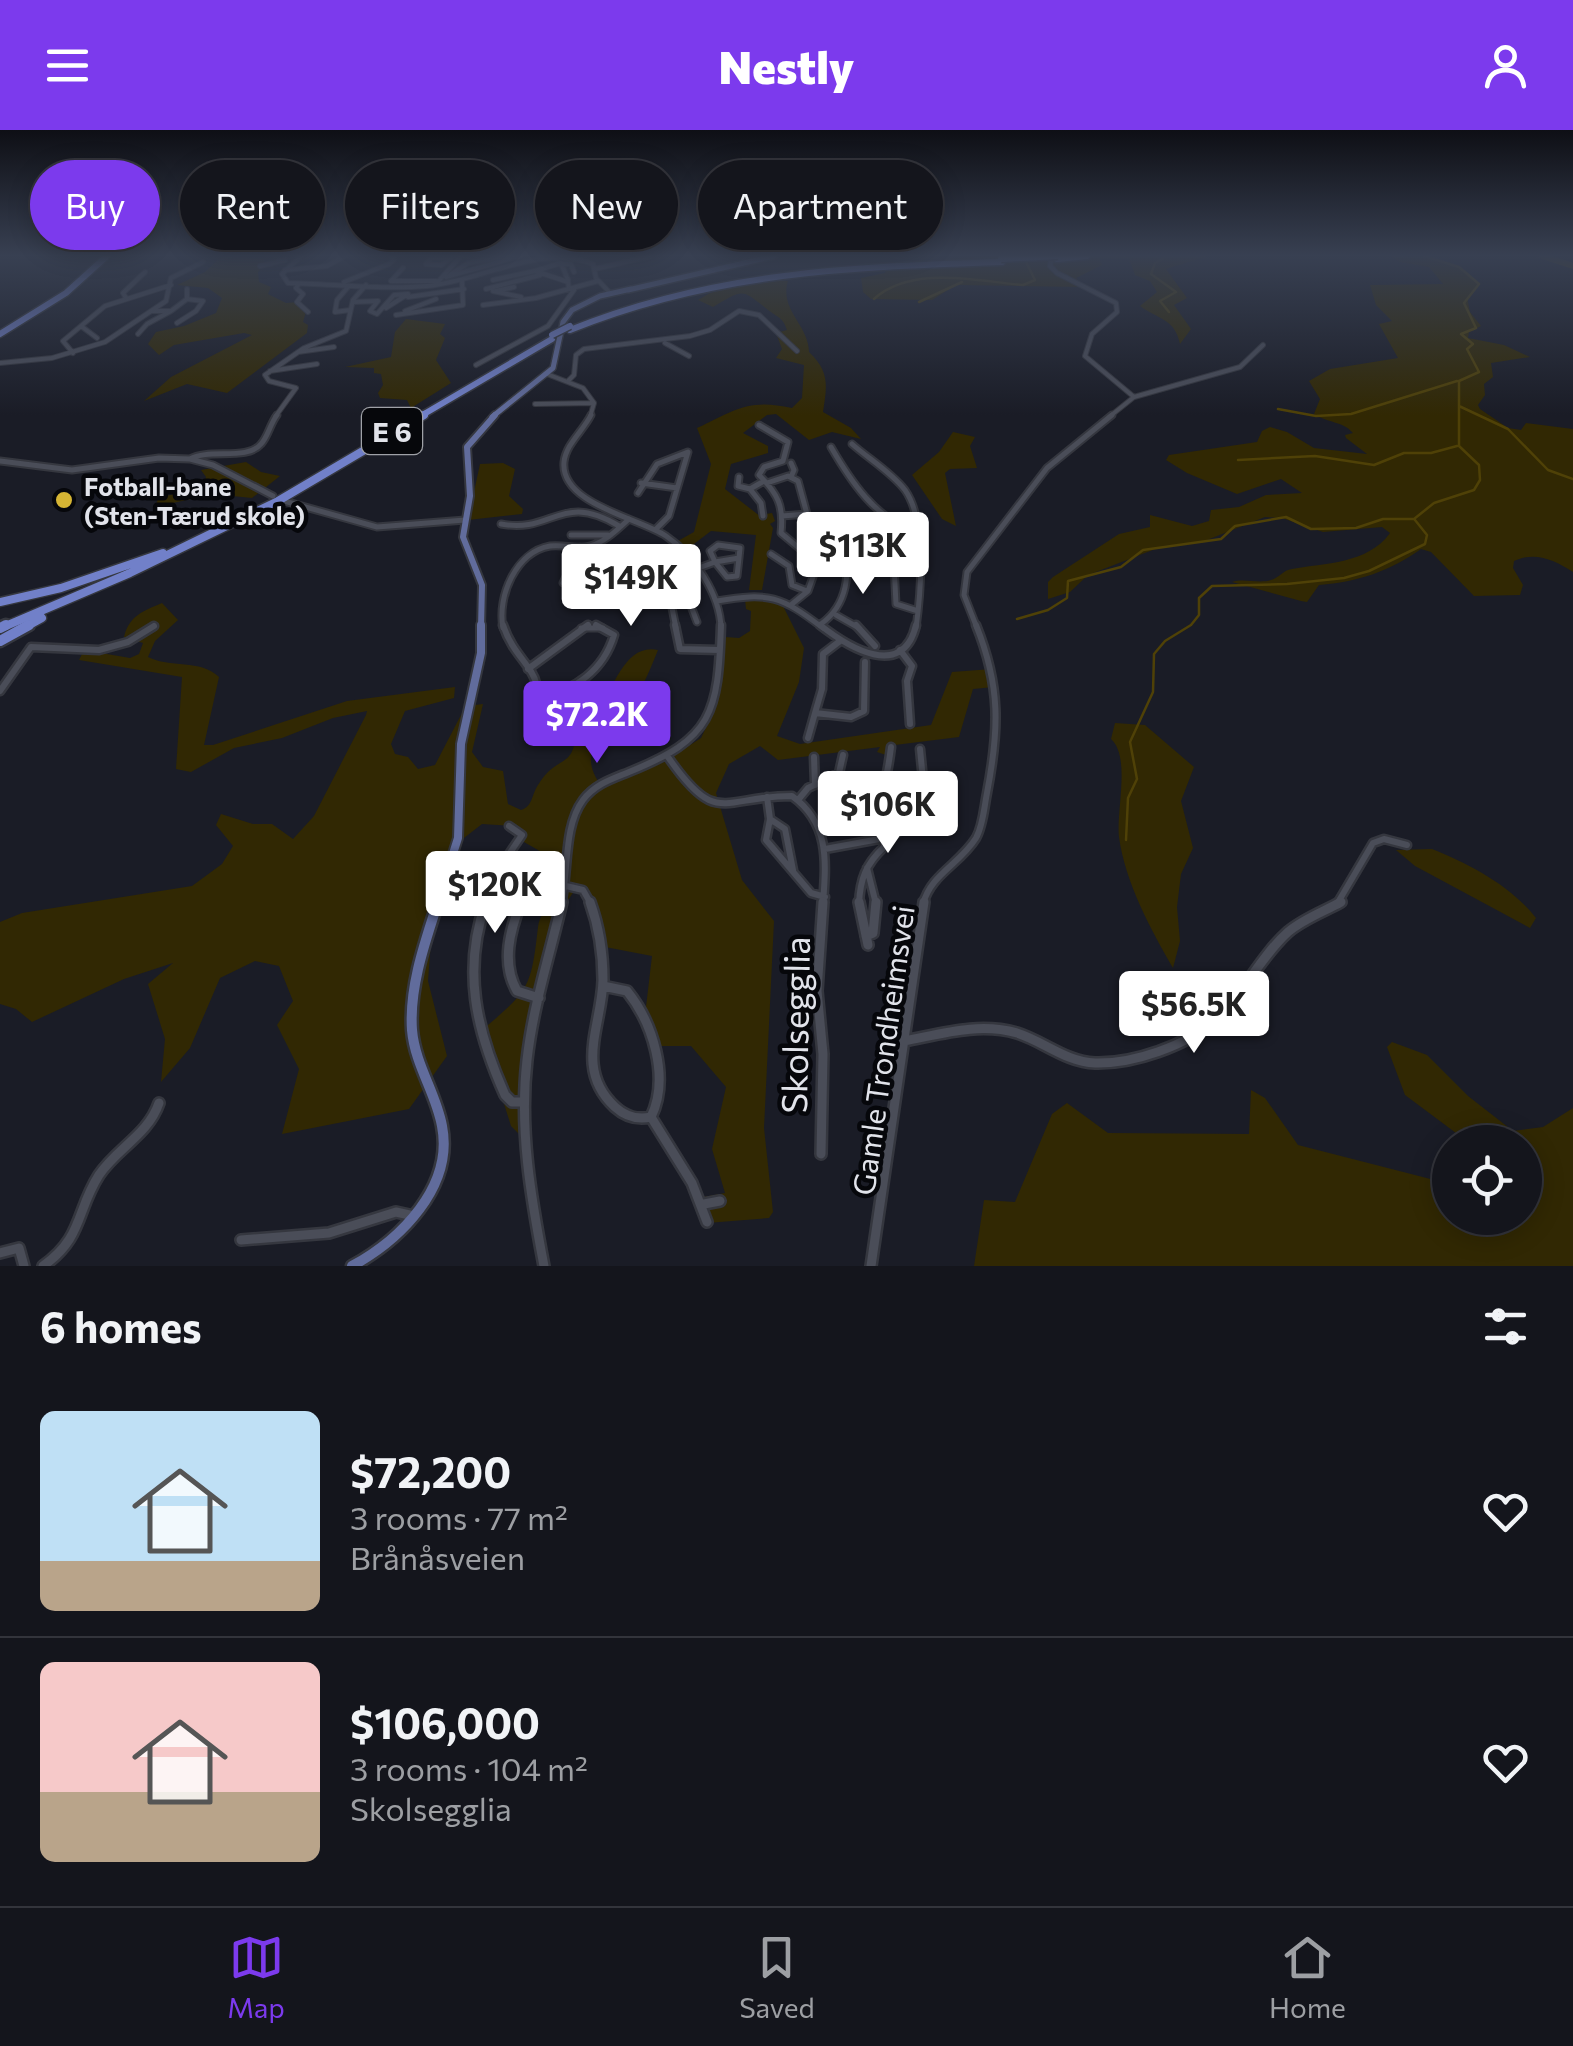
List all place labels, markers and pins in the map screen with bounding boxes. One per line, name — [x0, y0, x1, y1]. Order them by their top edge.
place label: Fotball-bane (Sten-Tærud skole) — [84, 471, 305, 530]
marker: Fotball-bane (Sten-Tærud skole) — [53, 489, 75, 511]
pin: $113K — [793, 512, 933, 597]
pin: $149K — [561, 544, 701, 629]
pin: $72.2K — [516, 681, 678, 766]
pin: $106K — [818, 771, 958, 856]
pin: $120K — [425, 851, 565, 936]
pin: $56.5K — [1113, 971, 1275, 1056]

